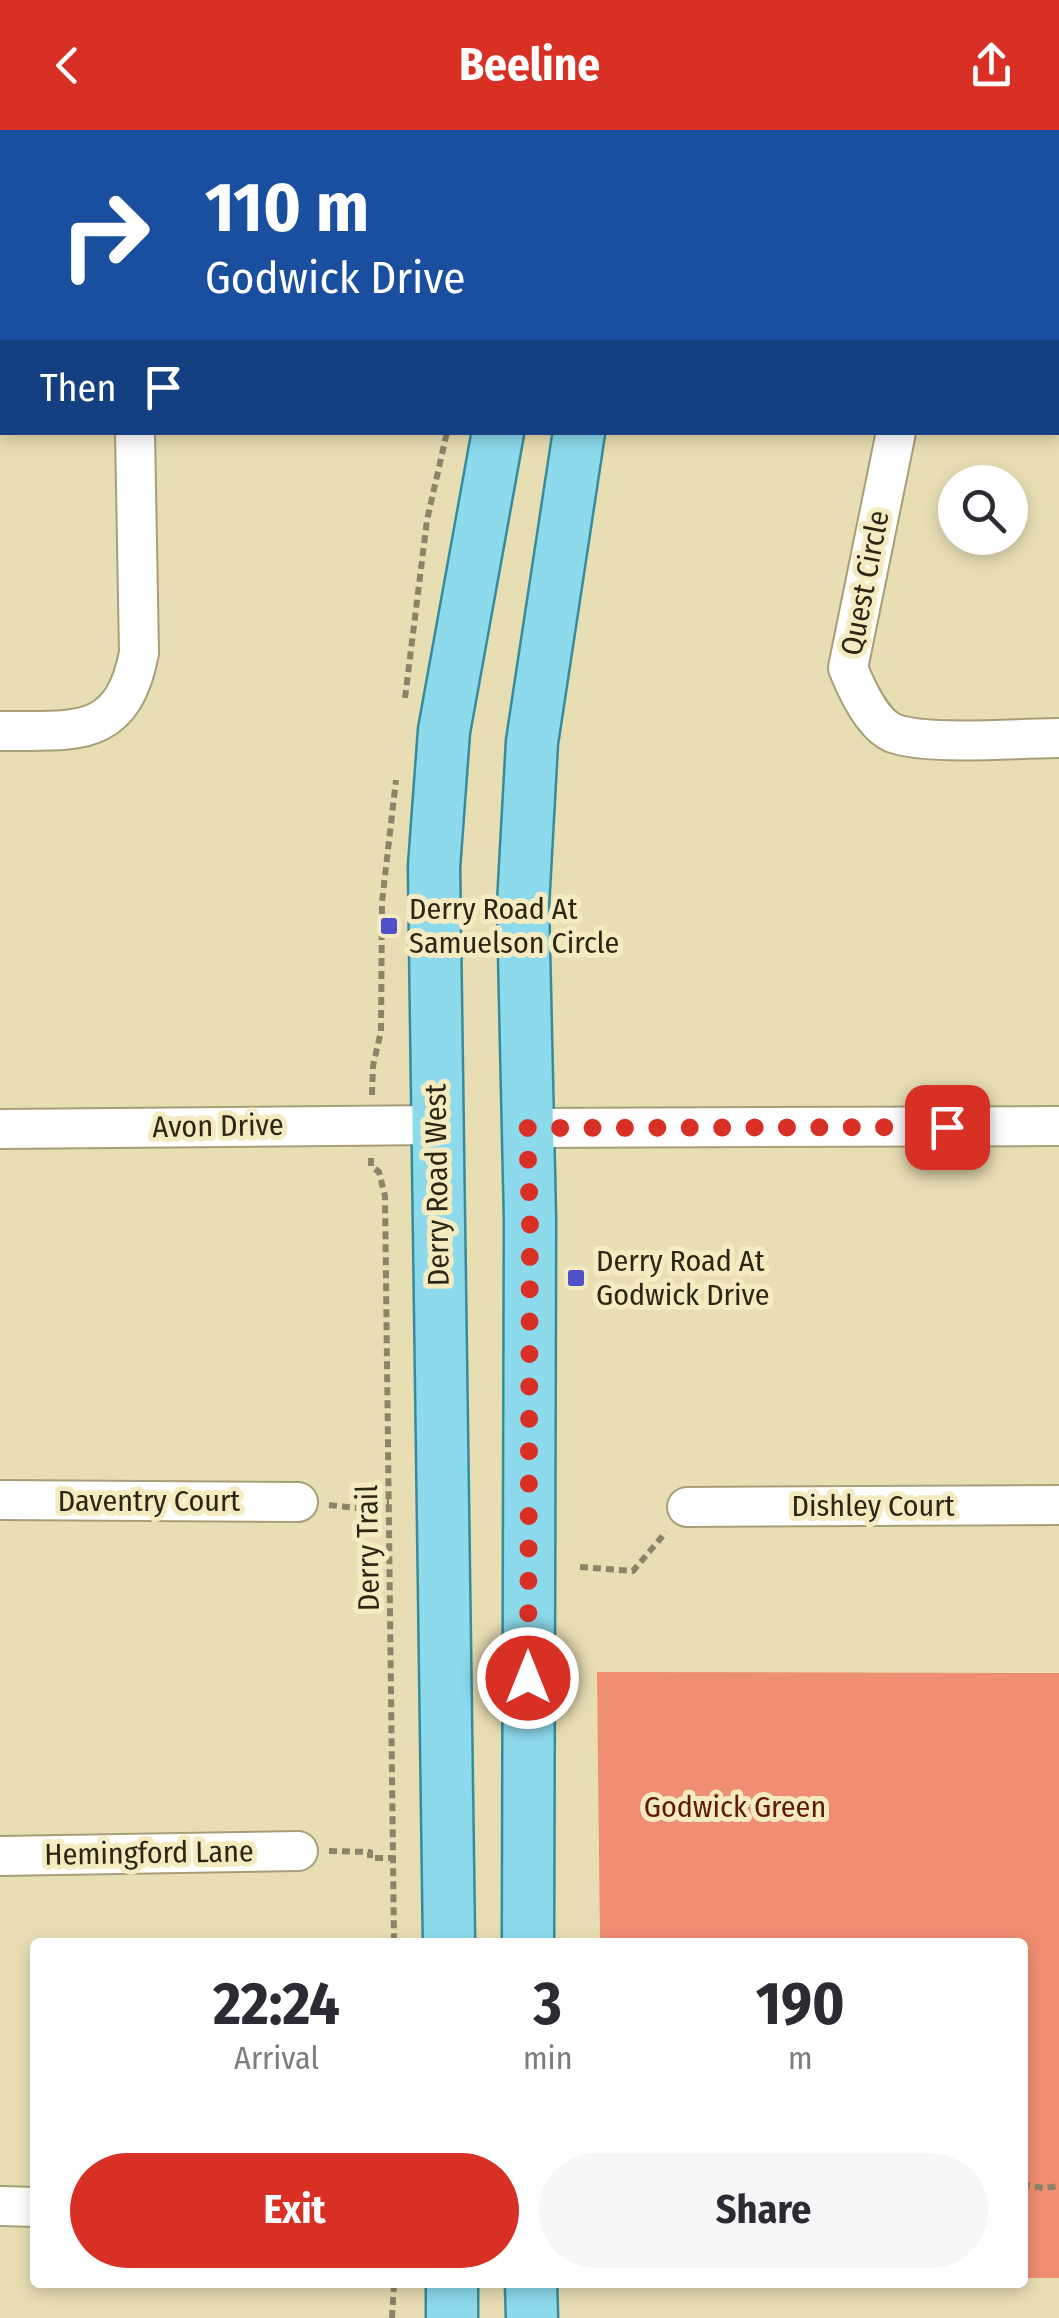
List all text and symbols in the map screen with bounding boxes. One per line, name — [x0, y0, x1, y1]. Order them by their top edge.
icon: back — [40, 38, 95, 93]
text: Beeline — [459, 38, 600, 92]
icon: share — [964, 38, 1019, 93]
text: 110 m — [205, 166, 369, 250]
icon: right — [40, 170, 170, 300]
text: Godwick Drive — [205, 251, 465, 305]
icon: arrive — [136, 360, 191, 415]
text: Then — [40, 365, 116, 411]
map controls — [938, 465, 1028, 555]
button: search — [938, 465, 1028, 555]
street label: Quest Circle — [833, 507, 897, 659]
place label: Derry Road At Samuelson Circle — [409, 891, 619, 961]
marker: Derry Road At Samuelson Circle — [378, 915, 400, 937]
street label: Derry Road West — [417, 1083, 457, 1287]
pin — [905, 1085, 990, 1170]
icon: arrive — [920, 1100, 975, 1155]
street label: Avon Drive — [152, 1107, 284, 1145]
place label: Derry Road At Godwick Drive — [596, 1243, 770, 1313]
marker: Derry Road At Godwick Drive — [565, 1267, 587, 1289]
street label: Daventry Court — [58, 1483, 240, 1519]
street label: Derry Trail — [349, 1484, 387, 1611]
street label: Dishley Court — [792, 1488, 955, 1524]
position arrow — [476, 1626, 580, 1730]
park label: Godwick Green — [644, 1789, 826, 1825]
street label: Hemingford Lane — [44, 1833, 254, 1873]
text: 22:24 — [213, 1968, 340, 2040]
text: 3 — [534, 1968, 562, 2040]
text: 190 — [756, 1968, 845, 2040]
text: Arrival — [234, 2039, 319, 2077]
text: min — [523, 2039, 573, 2077]
text: m — [788, 2039, 813, 2077]
button: Exit — [70, 2153, 519, 2268]
button: Share — [539, 2153, 988, 2268]

